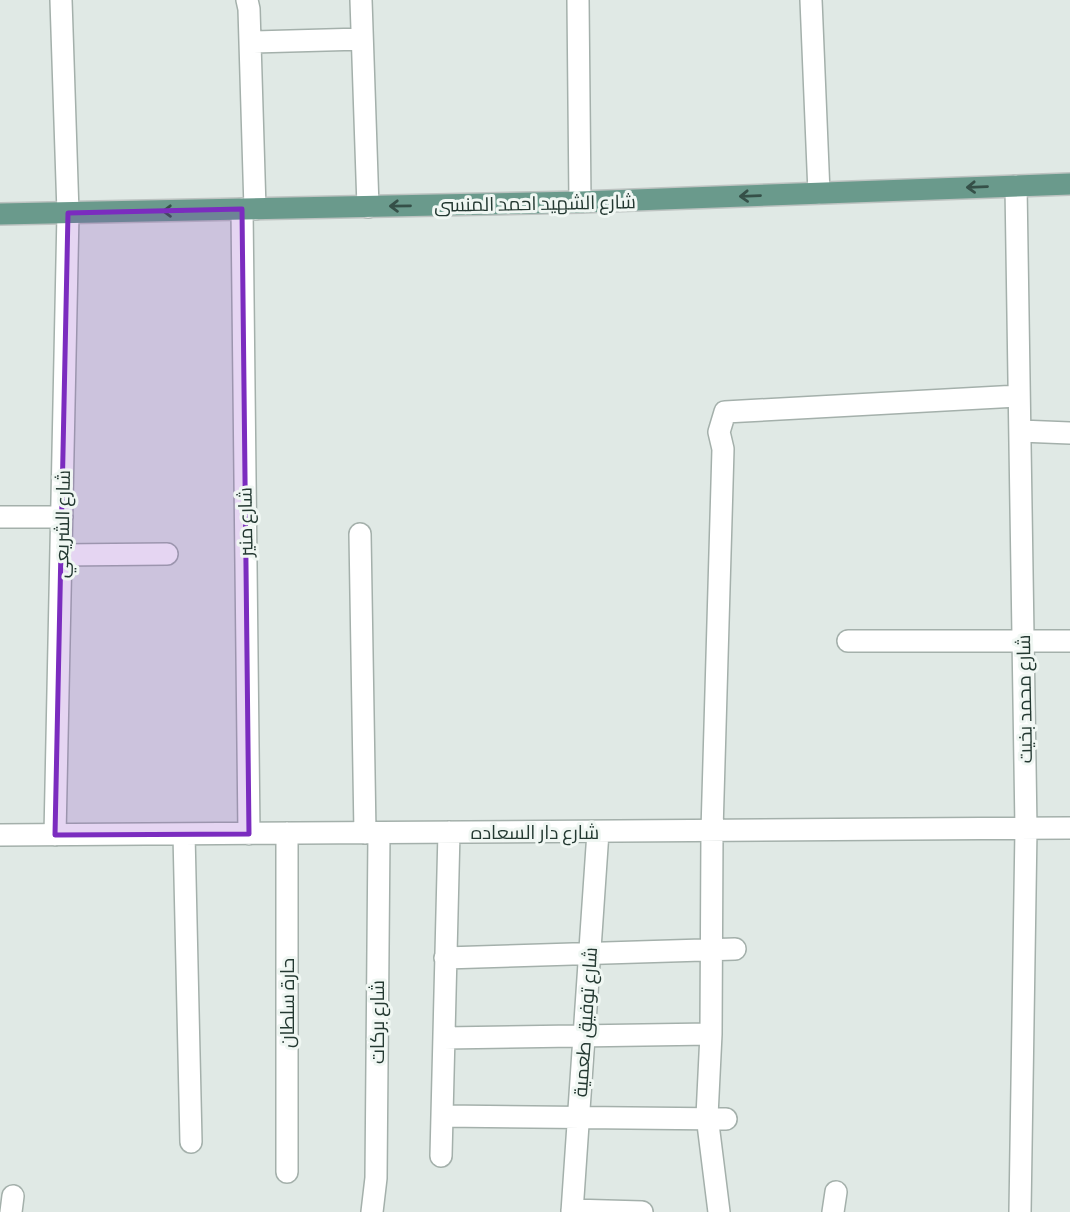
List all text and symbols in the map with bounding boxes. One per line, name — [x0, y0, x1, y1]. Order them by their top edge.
one-way arrow — [966, 181, 989, 194]
street label: شارع الشهيد احمد المنسى — [434, 189, 636, 219]
one-way arrow — [739, 189, 762, 202]
one-way arrow — [389, 199, 412, 213]
one-way arrow — [161, 204, 184, 218]
street label: شارع الشريعي — [49, 470, 78, 578]
street label: شارع منير — [232, 487, 260, 558]
street label: شارع محمد بخيت — [1011, 634, 1039, 764]
street label: شارع دار السعاده — [471, 820, 599, 846]
street label: شارع توفيق طعمية — [568, 946, 604, 1098]
street label: حارة سلطان — [275, 958, 299, 1048]
street label: شارع بركات — [365, 980, 391, 1064]

